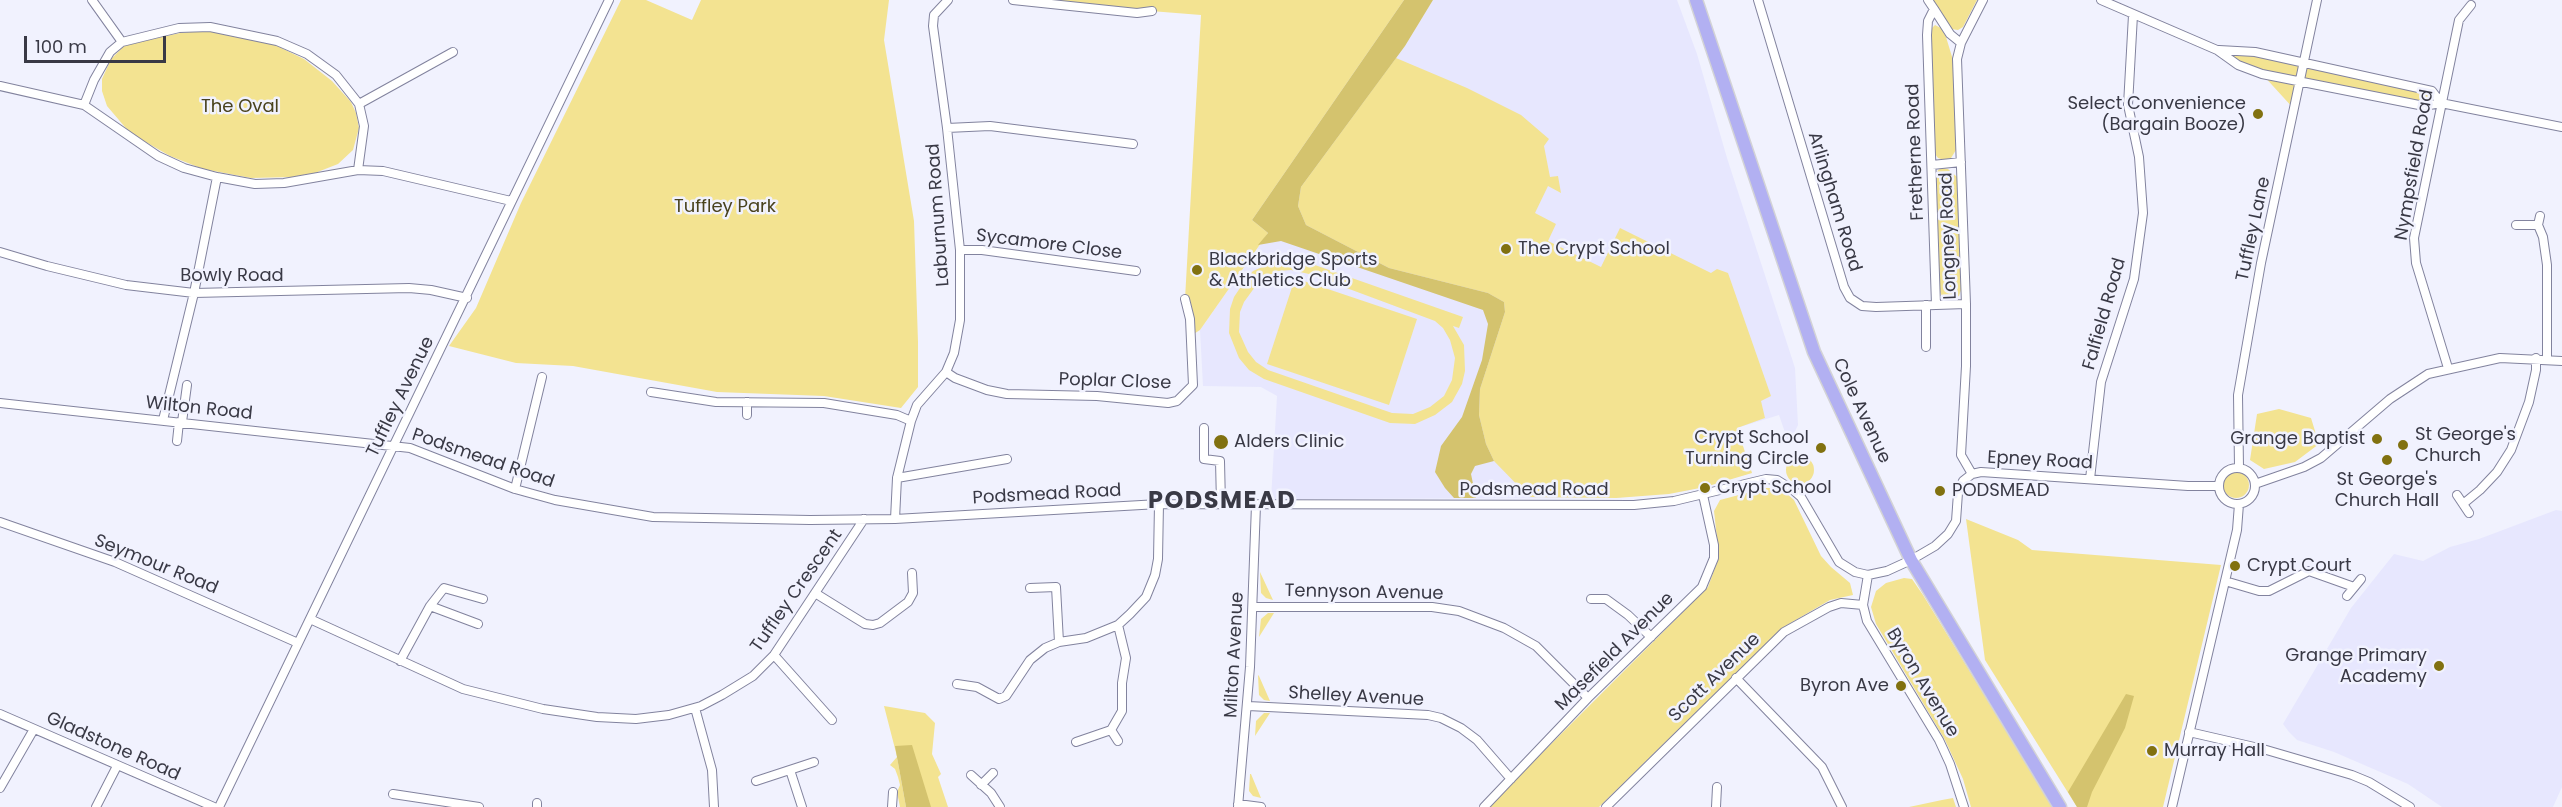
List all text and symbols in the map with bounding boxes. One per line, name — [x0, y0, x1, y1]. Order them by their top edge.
scale bar — [27, 24, 170, 62]
text: 100 m — [35, 34, 87, 59]
street label: Fretherne Road — [1903, 83, 1929, 221]
street label: Nympsfield Road — [2391, 88, 2439, 242]
place label: Select Convenience (Bargain Booze) — [2067, 93, 2246, 136]
park label: The Oval — [201, 96, 279, 118]
marker: Select Convenience (Bargain Booze) — [2251, 107, 2265, 121]
street label: Arlingham Road — [1802, 129, 1866, 275]
street label: Laburnum Road — [923, 143, 955, 287]
street label: Longney Road — [1936, 172, 1962, 300]
street label: Tuffley Lane — [2232, 175, 2276, 283]
park label: Tuffley Park — [674, 196, 776, 218]
street label: Sycamore Close — [975, 225, 1123, 265]
place label: The Crypt School — [1518, 238, 1670, 260]
marker: The Crypt School — [1499, 242, 1513, 256]
place label: Blackbridge Sports & Athletics Club — [1209, 249, 1377, 292]
street label: Falfield Road — [2079, 256, 2131, 372]
marker: Blackbridge Sports & Athletics Club — [1190, 263, 1204, 277]
street label: Bowly Road — [180, 265, 284, 287]
street label: Tuffley Avenue — [363, 333, 439, 461]
street label: Cole Avenue — [1827, 355, 1895, 467]
street label: Poplar Close — [1058, 369, 1172, 395]
street label: Wilton Road — [144, 393, 254, 425]
place label: St George's Church — [2415, 424, 2516, 466]
street label: Podsmead Road — [409, 425, 557, 493]
place label: Crypt School Turning Circle — [1685, 427, 1809, 470]
place label: Grange Baptist — [2230, 428, 2365, 450]
place label: Alders Clinic — [1234, 431, 1344, 453]
marker: Grange Baptist — [2370, 432, 2384, 446]
marker: Alders Clinic — [1212, 433, 1230, 451]
marker: St George's Church — [2396, 438, 2410, 452]
marker: Crypt School Turning Circle — [1814, 441, 1828, 455]
street label: Epney Road — [1987, 447, 2093, 475]
marker: St George's Church Hall — [2380, 453, 2394, 467]
place label: St George's Church Hall — [2335, 469, 2439, 512]
place label: Crypt School — [1717, 477, 1832, 499]
street label: Podsmead Road — [1459, 479, 1609, 501]
street label: Podsmead Road — [972, 480, 1122, 510]
place label: PODSMEAD — [1952, 480, 2049, 502]
marker: Crypt School — [1698, 481, 1712, 495]
marker: PODSMEAD — [1933, 484, 1947, 498]
district label: PODSMEAD — [1148, 488, 1296, 516]
street label: Tuffley Crescent — [747, 525, 847, 657]
street label: Seymour Road — [91, 530, 221, 600]
place label: Crypt Court — [2247, 555, 2351, 577]
marker: Crypt Court — [2228, 559, 2242, 573]
street label: Tennyson Avenue — [1284, 581, 1444, 605]
street label: Masefield Avenue — [1551, 588, 1679, 716]
street label: Milton Avenue — [1221, 591, 1249, 719]
street label: Byron Avenue — [1881, 625, 1963, 741]
street label: Scott Avenue — [1665, 629, 1765, 727]
place label: Grange Primary Academy — [2285, 645, 2427, 688]
marker: Grange Primary Academy — [2432, 659, 2446, 673]
place label: Byron Ave — [1800, 675, 1889, 697]
marker: Byron Ave — [1894, 679, 1908, 693]
street label: Shelley Avenue — [1288, 683, 1424, 711]
street label: Gladstone Road — [43, 708, 183, 786]
place label: Murray Hall — [2164, 740, 2265, 762]
marker: Murray Hall — [2145, 744, 2159, 758]

